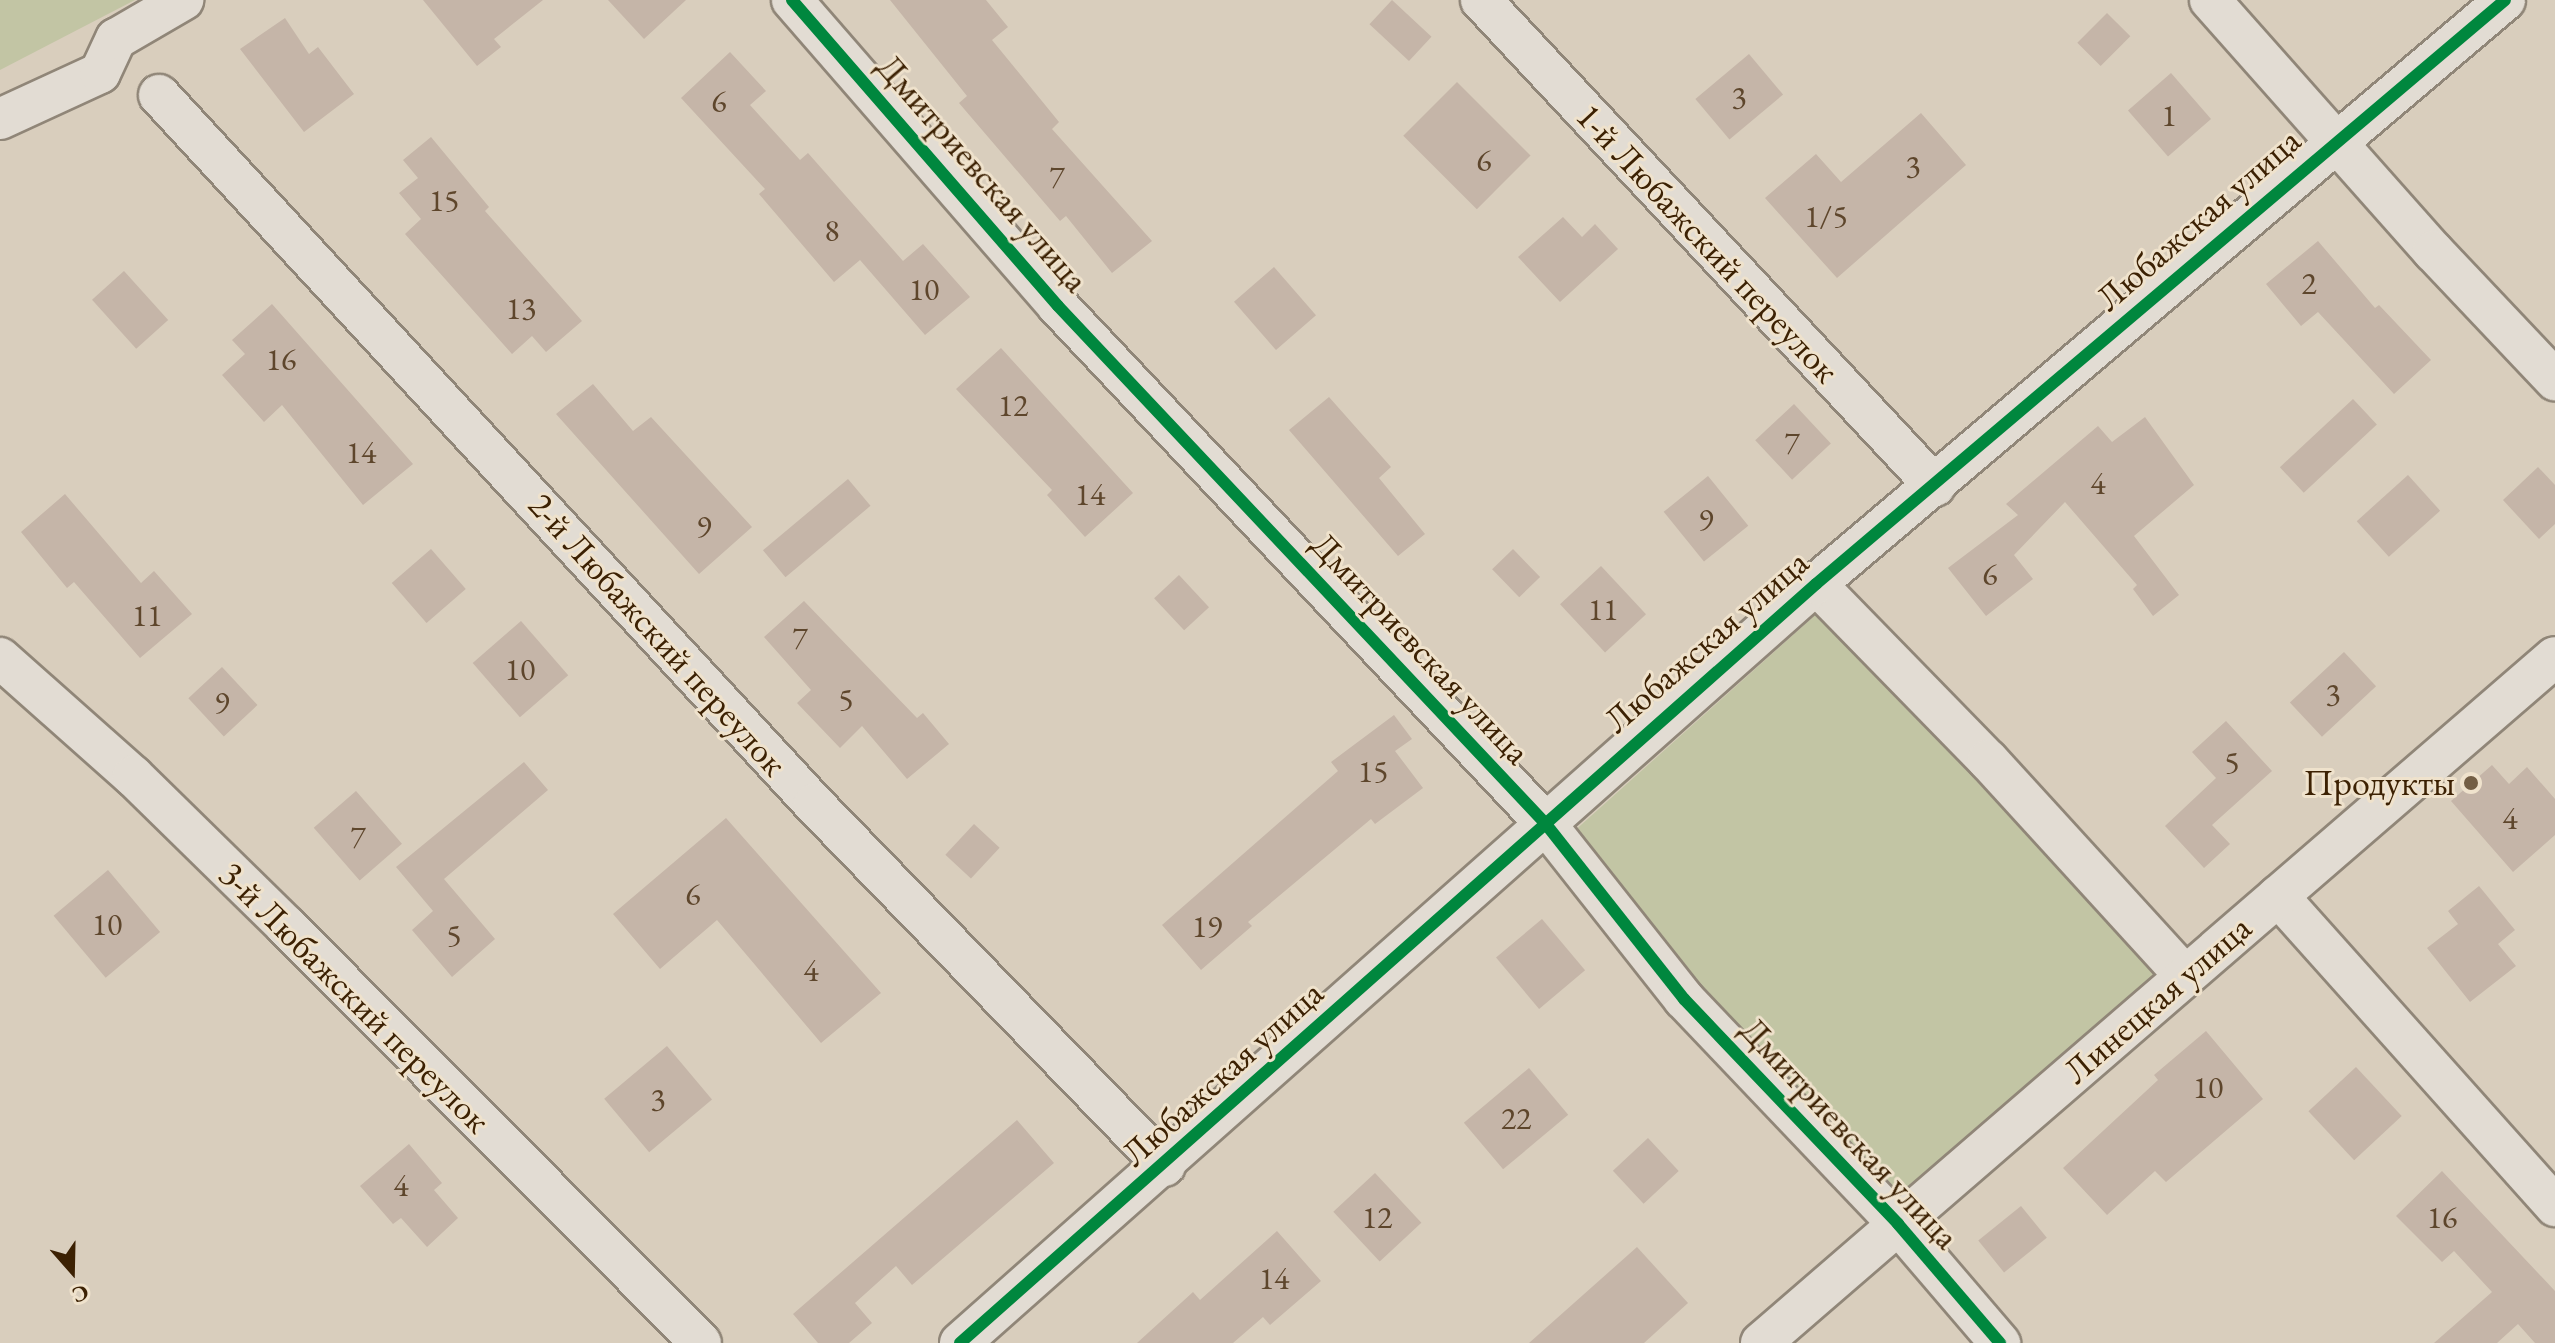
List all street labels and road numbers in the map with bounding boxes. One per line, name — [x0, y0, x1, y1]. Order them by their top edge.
street label: Дмитриевская улица — [868, 45, 1098, 301]
street label: 1-й Любажский переулок — [1567, 94, 1849, 392]
street label: Любажская улица — [2087, 119, 2309, 319]
street label: 2-й Любажский переулок — [520, 484, 796, 784]
street label: Дмитриевская улица — [1303, 523, 1539, 773]
street label: Любажская улица — [1595, 541, 1817, 741]
street label: 3-й Любажский переулок — [210, 852, 500, 1142]
street label: Линецкая улица — [2054, 906, 2260, 1092]
street label: Любажская улица — [1112, 971, 1332, 1175]
street label: Дмитриевская улица — [1732, 1008, 1968, 1258]

